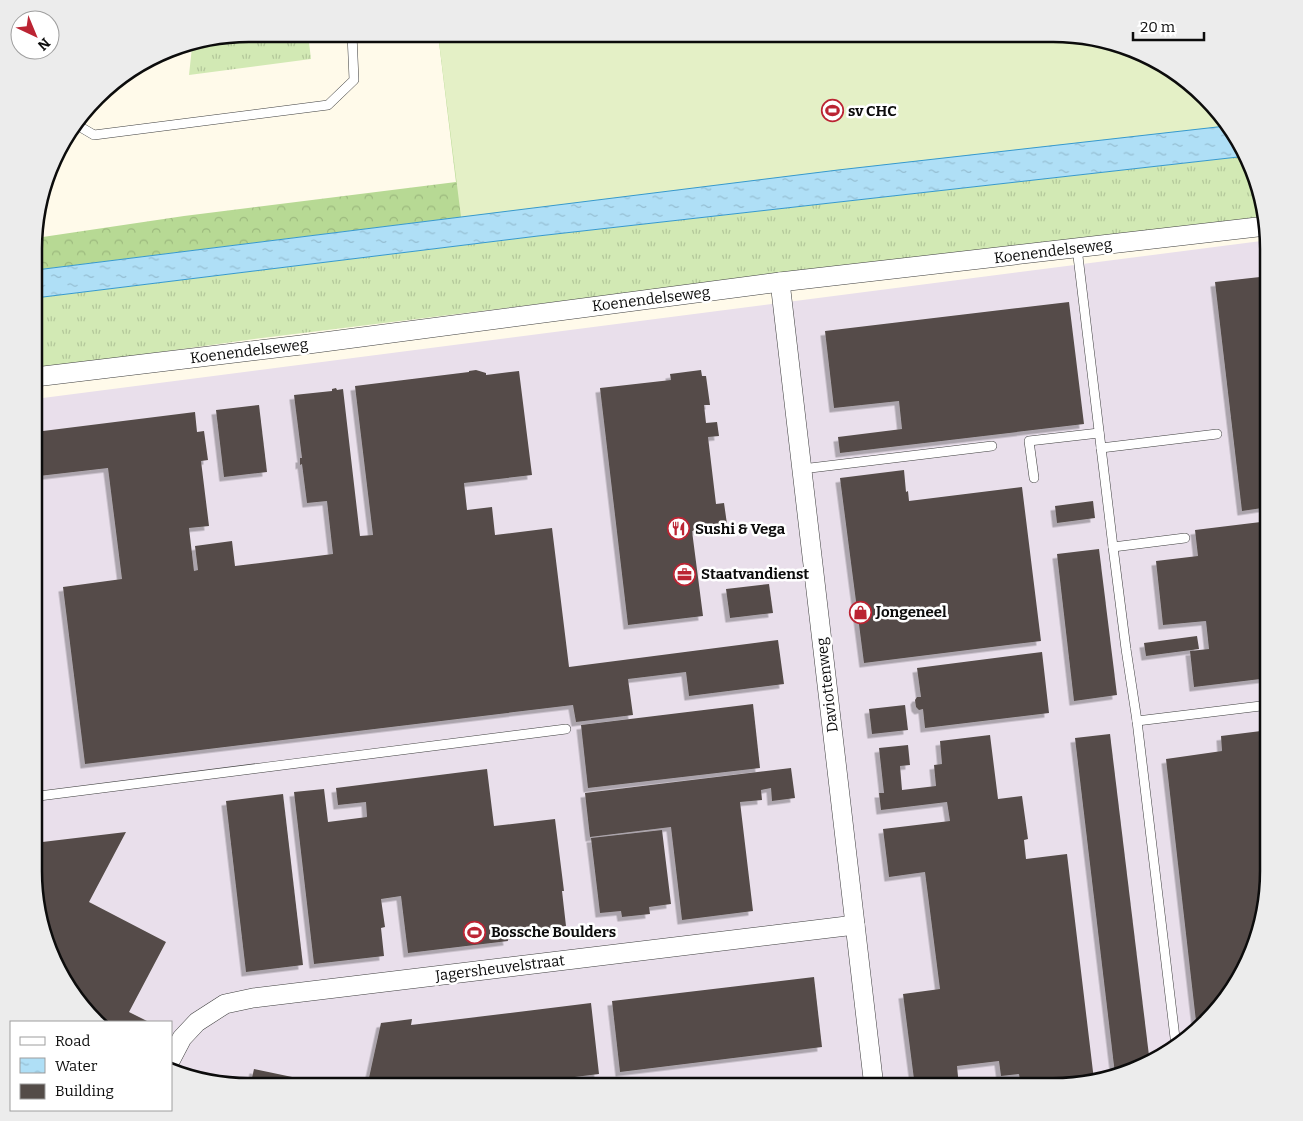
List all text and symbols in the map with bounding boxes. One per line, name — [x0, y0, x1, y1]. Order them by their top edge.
north arrow — [10, 10, 60, 60]
scale bar — [1133, 10, 1204, 42]
text: 20 m — [1140, 18, 1176, 36]
text: N — [34, 34, 53, 54]
sports icon: sv CHC — [820, 99, 844, 123]
place label: sv CHC — [848, 102, 897, 120]
street label: Koenendelseweg — [993, 235, 1113, 267]
street label: Koenendelseweg — [591, 283, 711, 315]
street label: Koenendelseweg — [189, 335, 309, 367]
restaurant icon: Sushi & Vega — [667, 517, 691, 541]
place label: Sushi & Vega — [695, 520, 786, 538]
office icon: Staatvandienst — [673, 562, 697, 586]
place label: Staatvandienst — [701, 565, 809, 583]
shop icon: Jongeneel — [848, 600, 872, 624]
place label: Jongeneel — [875, 603, 947, 621]
street label: Daviottenweg — [812, 637, 842, 733]
sports icon: Bossche Boulders — [463, 920, 487, 944]
place label: Bossche Boulders — [491, 923, 616, 941]
street label: Jagersheuvelstraat — [433, 951, 566, 985]
legend — [10, 1021, 172, 1111]
text: Road — [55, 1032, 90, 1050]
text: Water — [55, 1057, 98, 1075]
text: Building — [55, 1082, 114, 1100]

